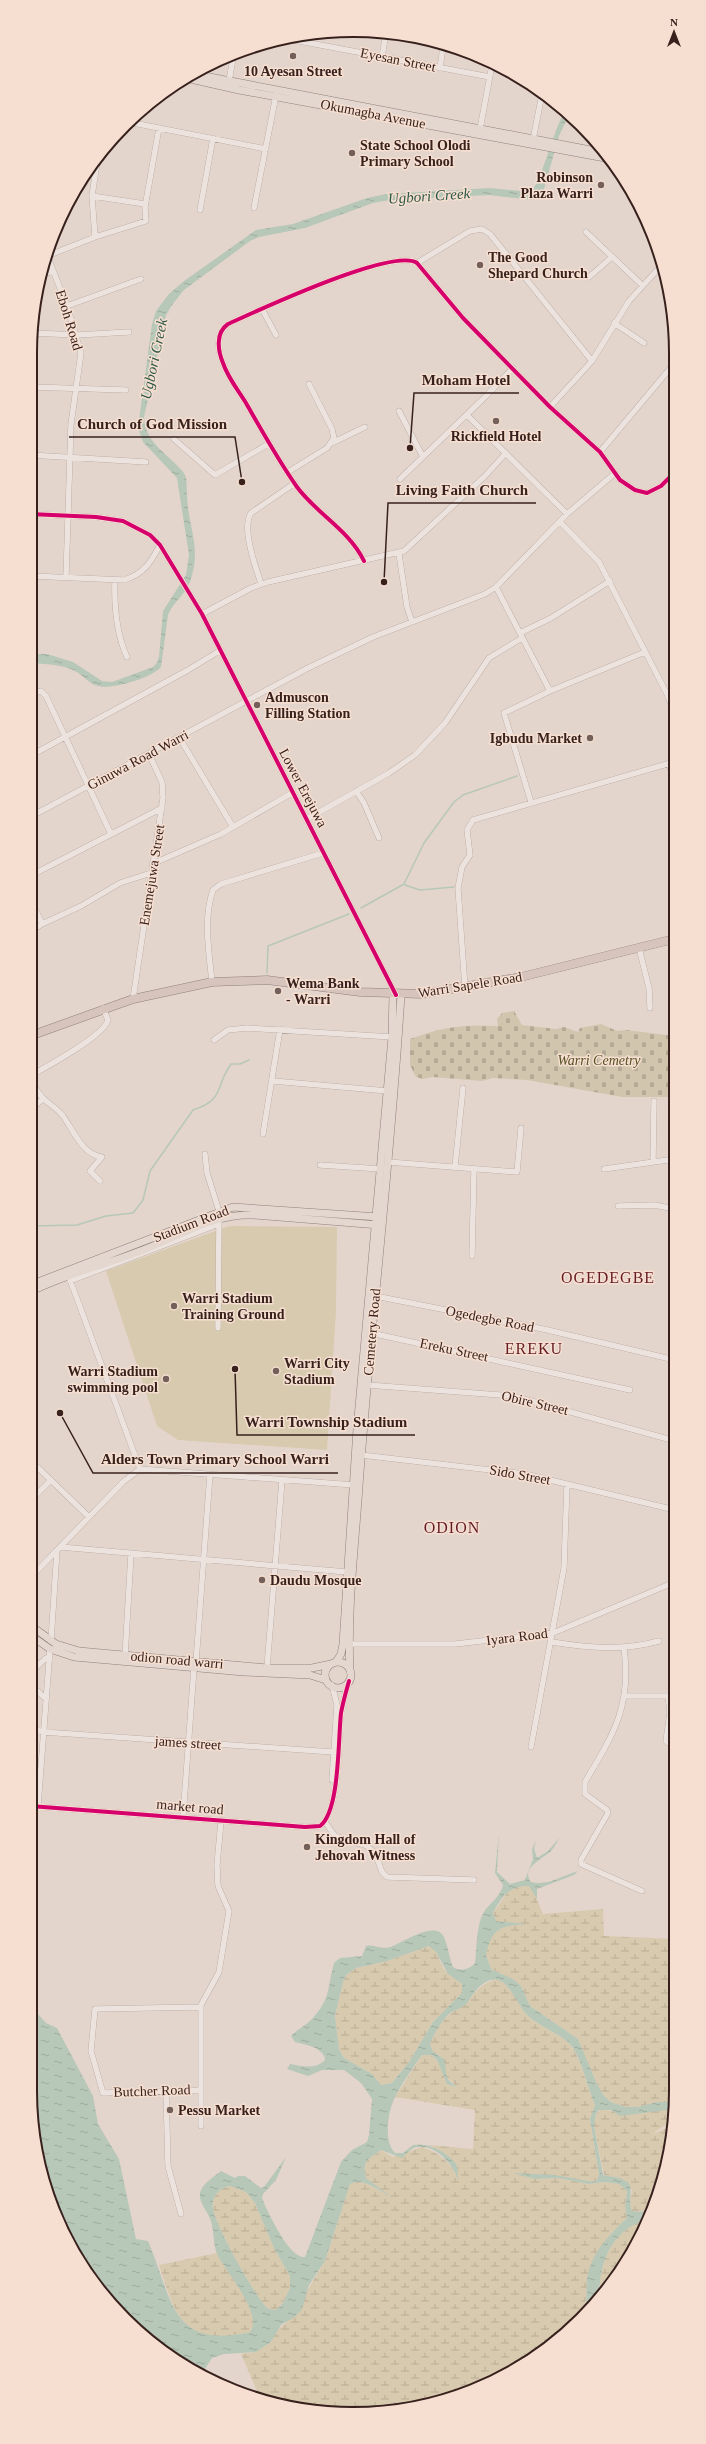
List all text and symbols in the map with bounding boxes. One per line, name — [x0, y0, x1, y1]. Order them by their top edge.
north arrow — [654, 12, 694, 52]
text: N — [670, 16, 678, 28]
street label: Eyesan Street — [359, 45, 437, 75]
marker: 10 Ayesan Street — [288, 51, 298, 61]
place label: 10 Ayesan Street — [244, 64, 342, 79]
street label: Okumagba Avenue — [319, 96, 427, 132]
place label: State School Olodi Primary School — [360, 138, 471, 169]
marker: State School Olodi Primary School — [347, 148, 357, 158]
place label: Robinson Plaza Warri — [521, 170, 593, 201]
marker: Robinson Plaza Warri — [596, 180, 606, 190]
water label: Ugbori Creek — [387, 185, 471, 207]
place label: The Good Shepard Church — [488, 250, 588, 281]
marker: The Good Shepard Church — [475, 260, 485, 270]
street label: Eboh Road — [53, 288, 85, 352]
water label: Ugbori Creek — [138, 317, 170, 401]
callout: Moham Hotel — [414, 366, 519, 393]
text: Moham Hotel — [422, 372, 510, 388]
callout: Church of God Mission — [69, 410, 235, 437]
text: Church of God Mission — [77, 416, 228, 432]
marker: Rickfield Hotel — [491, 416, 501, 426]
place label: Rickfield Hotel — [451, 429, 541, 444]
callout: Living Faith Church — [388, 476, 536, 503]
text: Living Faith Church — [396, 482, 529, 498]
place label: Admuscon Filling Station — [265, 690, 350, 721]
marker: Admuscon Filling Station — [252, 700, 262, 710]
street label: Ginuwa Road Warri — [85, 727, 191, 793]
place label: Igbudu Market — [490, 731, 582, 746]
marker: Igbudu Market — [585, 733, 595, 743]
street label: Lower Erejuwa — [276, 746, 330, 830]
street label: Enemejuwa Street — [137, 823, 167, 927]
street label: Warri Sapele Road — [417, 969, 523, 1001]
place label: Wema Bank - Warri — [286, 976, 360, 1007]
marker: Wema Bank - Warri — [273, 986, 283, 996]
park label: Warri Cemetry — [557, 1053, 641, 1068]
street label: Stadium Road — [151, 1203, 231, 1245]
district label: OGEDEGBE — [561, 1269, 655, 1286]
street label: Cemetery Road — [361, 1288, 383, 1376]
place label: Warri Stadium Training Ground — [182, 1291, 285, 1322]
marker: Warri Stadium Training Ground — [169, 1301, 179, 1311]
street label: Ogedegbe Road — [444, 1303, 536, 1335]
street label: Ereku Street — [418, 1335, 490, 1365]
district label: EREKU — [505, 1340, 563, 1357]
place label: Warri City Stadium — [284, 1356, 350, 1387]
place label: Warri Stadium swimming pool — [67, 1364, 158, 1395]
marker: Warri City Stadium — [271, 1366, 281, 1376]
marker: Warri Stadium swimming pool — [161, 1374, 171, 1384]
street label: Obire Street — [500, 1388, 570, 1418]
callout: Warri Township Stadium — [237, 1408, 415, 1435]
text: Warri Township Stadium — [245, 1414, 408, 1430]
callout: Alders Town Primary School Warri — [93, 1446, 338, 1473]
text: Alders Town Primary School Warri — [101, 1451, 329, 1467]
street label: Sido Street — [488, 1462, 552, 1488]
district label: ODION — [424, 1519, 480, 1536]
place label: Daudu Mosque — [270, 1573, 361, 1588]
marker: Daudu Mosque — [257, 1575, 267, 1585]
street label: Iyara Road — [485, 1626, 549, 1648]
street label: odion road warri — [130, 1648, 224, 1672]
street label: james street — [153, 1733, 222, 1753]
street label: market road — [156, 1797, 224, 1817]
place label: Kingdom Hall of Jehovah Witness — [315, 1832, 416, 1863]
marker: Kingdom Hall of Jehovah Witness — [302, 1842, 312, 1852]
street label: Butcher Road — [113, 2082, 191, 2100]
place label: Pessu Market — [178, 2103, 260, 2118]
marker: Pessu Market — [165, 2105, 175, 2115]

